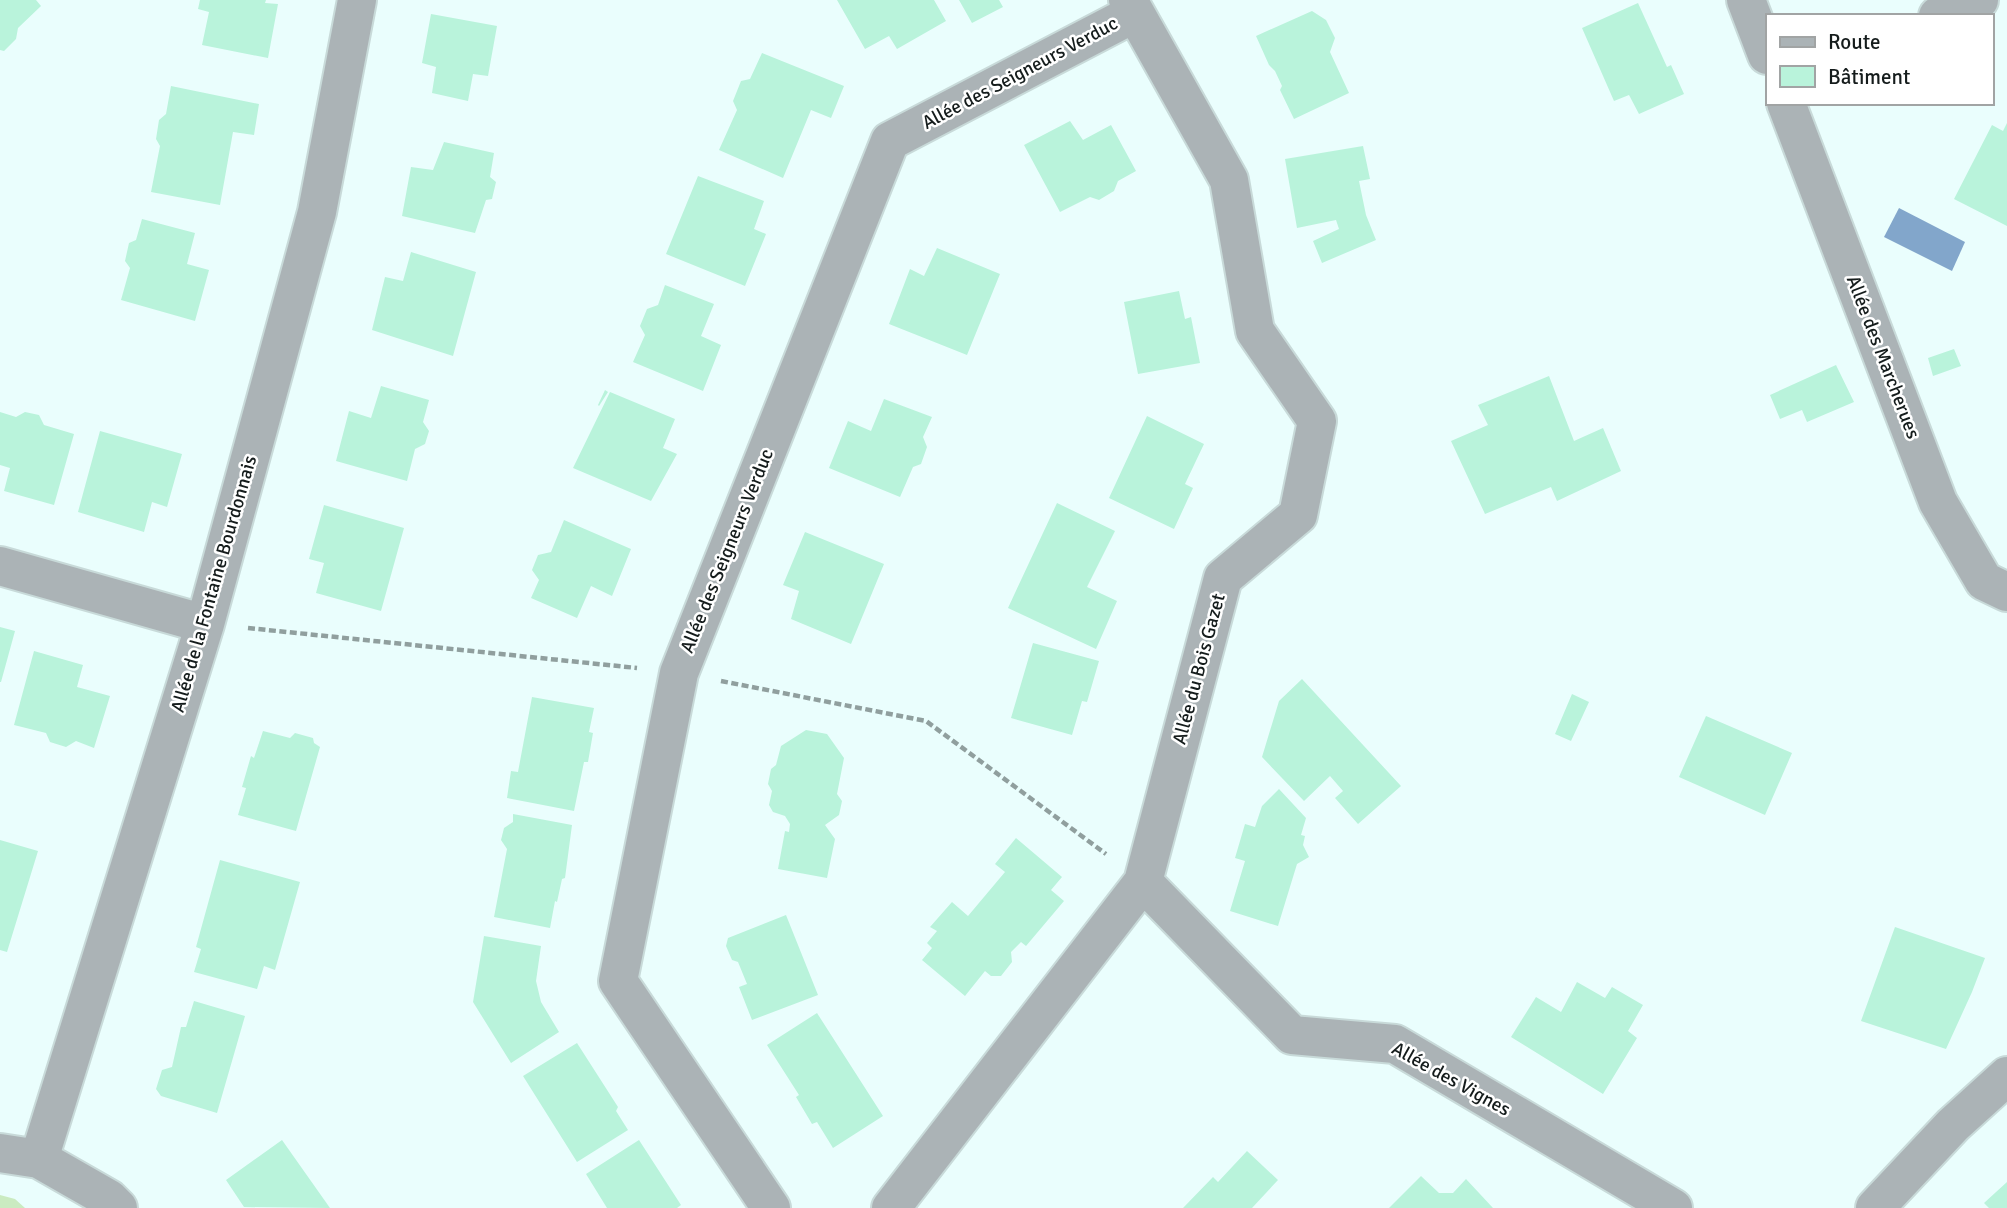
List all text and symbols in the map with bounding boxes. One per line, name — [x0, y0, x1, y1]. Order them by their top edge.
street label: Allée des Seigneurs Verduc — [918, 11, 1122, 135]
legend — [1766, 14, 1993, 105]
text: Route — [1828, 29, 1880, 55]
text: Bâtiment — [1828, 64, 1910, 90]
street label: Allée des Marcherues — [1841, 272, 1925, 442]
street label: Allée des Seigneurs Verduc — [675, 445, 779, 657]
street label: Allée de la Fontaine Bourdonnais — [166, 453, 262, 715]
street label: Allée du Bois Gazet — [1167, 591, 1231, 747]
street label: Allée des Vignes — [1388, 1037, 1514, 1121]

